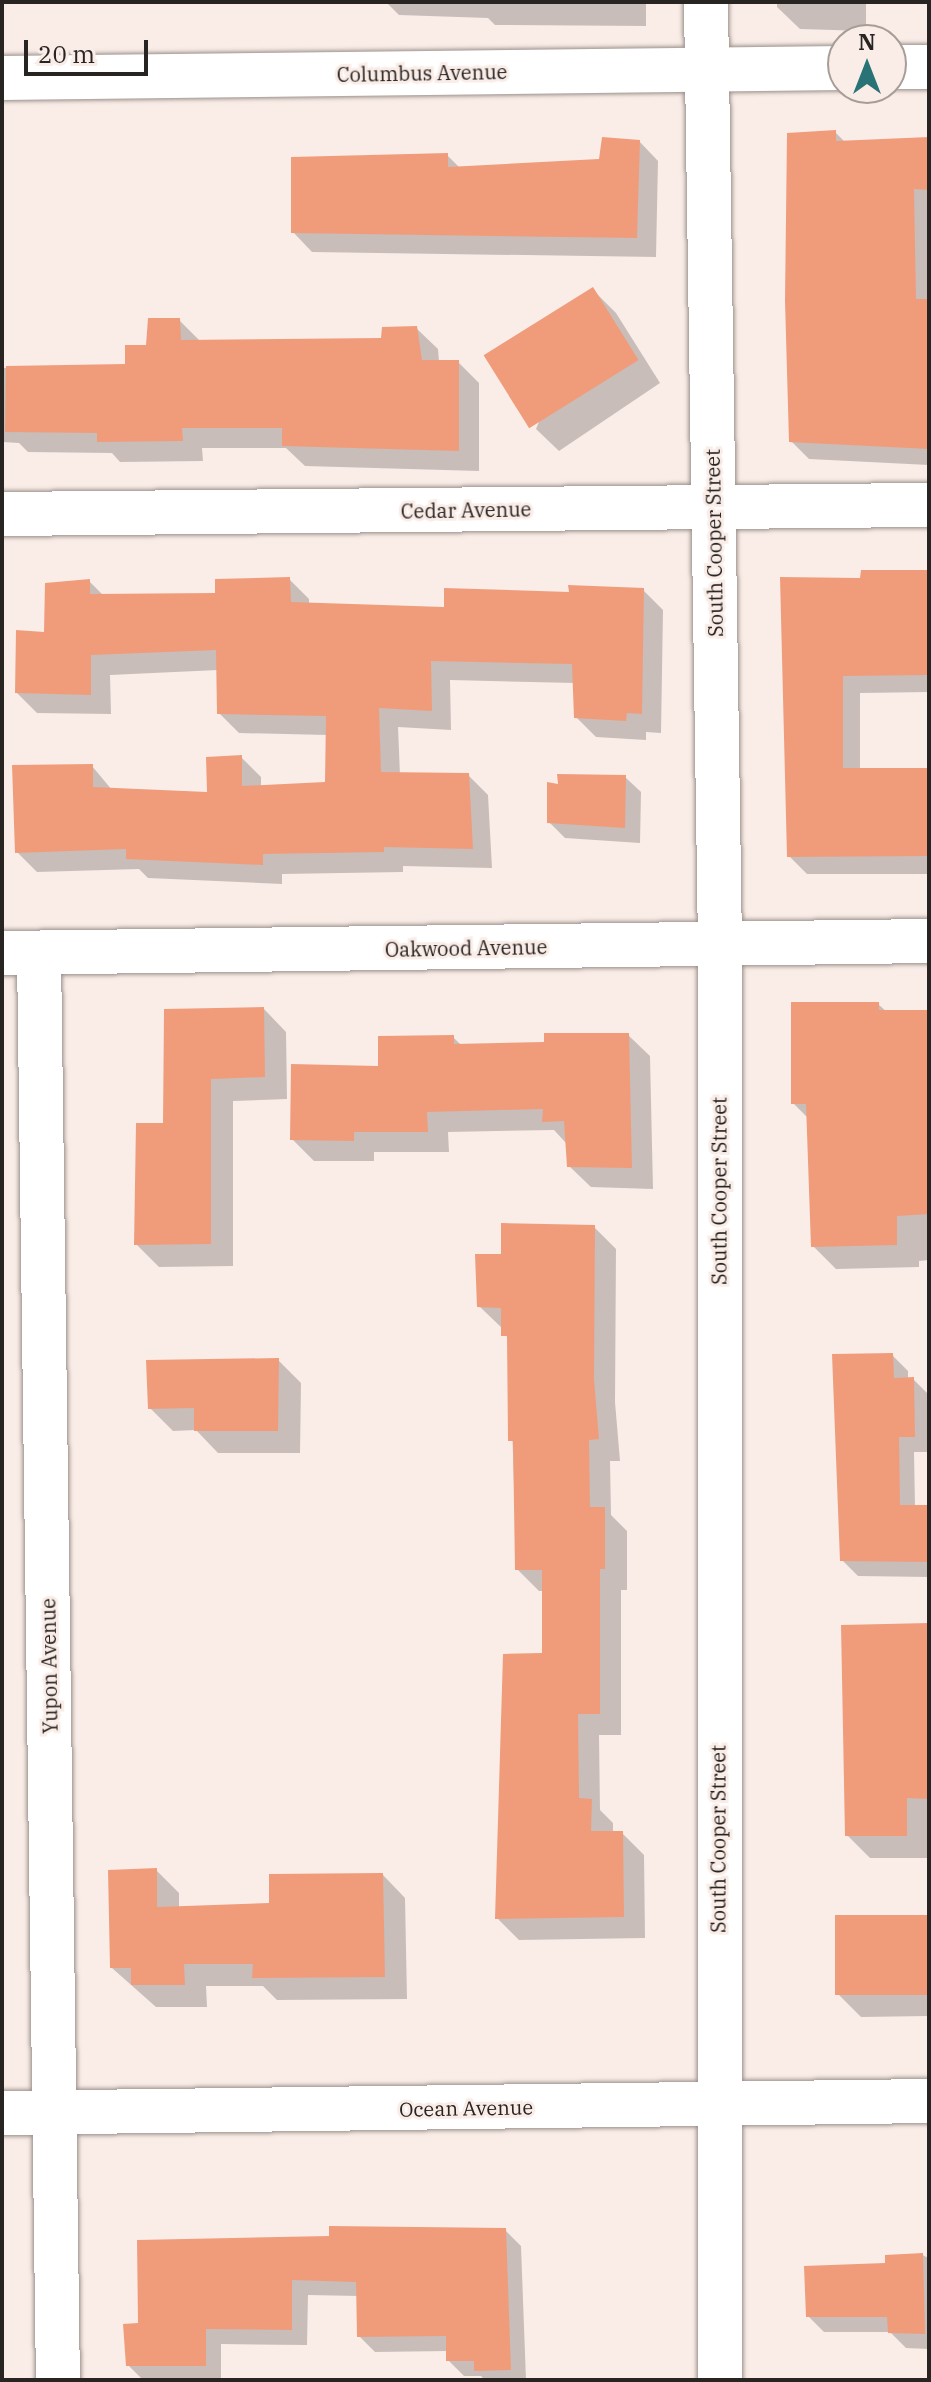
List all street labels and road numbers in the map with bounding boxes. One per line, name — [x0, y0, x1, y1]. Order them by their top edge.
street label: Columbus Avenue — [337, 60, 507, 86]
street label: South Cooper Street — [700, 449, 728, 637]
street label: Cedar Avenue — [401, 497, 531, 523]
street label: Oakwood Avenue — [385, 935, 547, 961]
street label: South Cooper Street — [707, 1097, 731, 1285]
street label: Yupon Avenue — [36, 1598, 62, 1734]
street label: South Cooper Street — [706, 1745, 730, 1933]
street label: Ocean Avenue — [399, 2095, 533, 2121]

